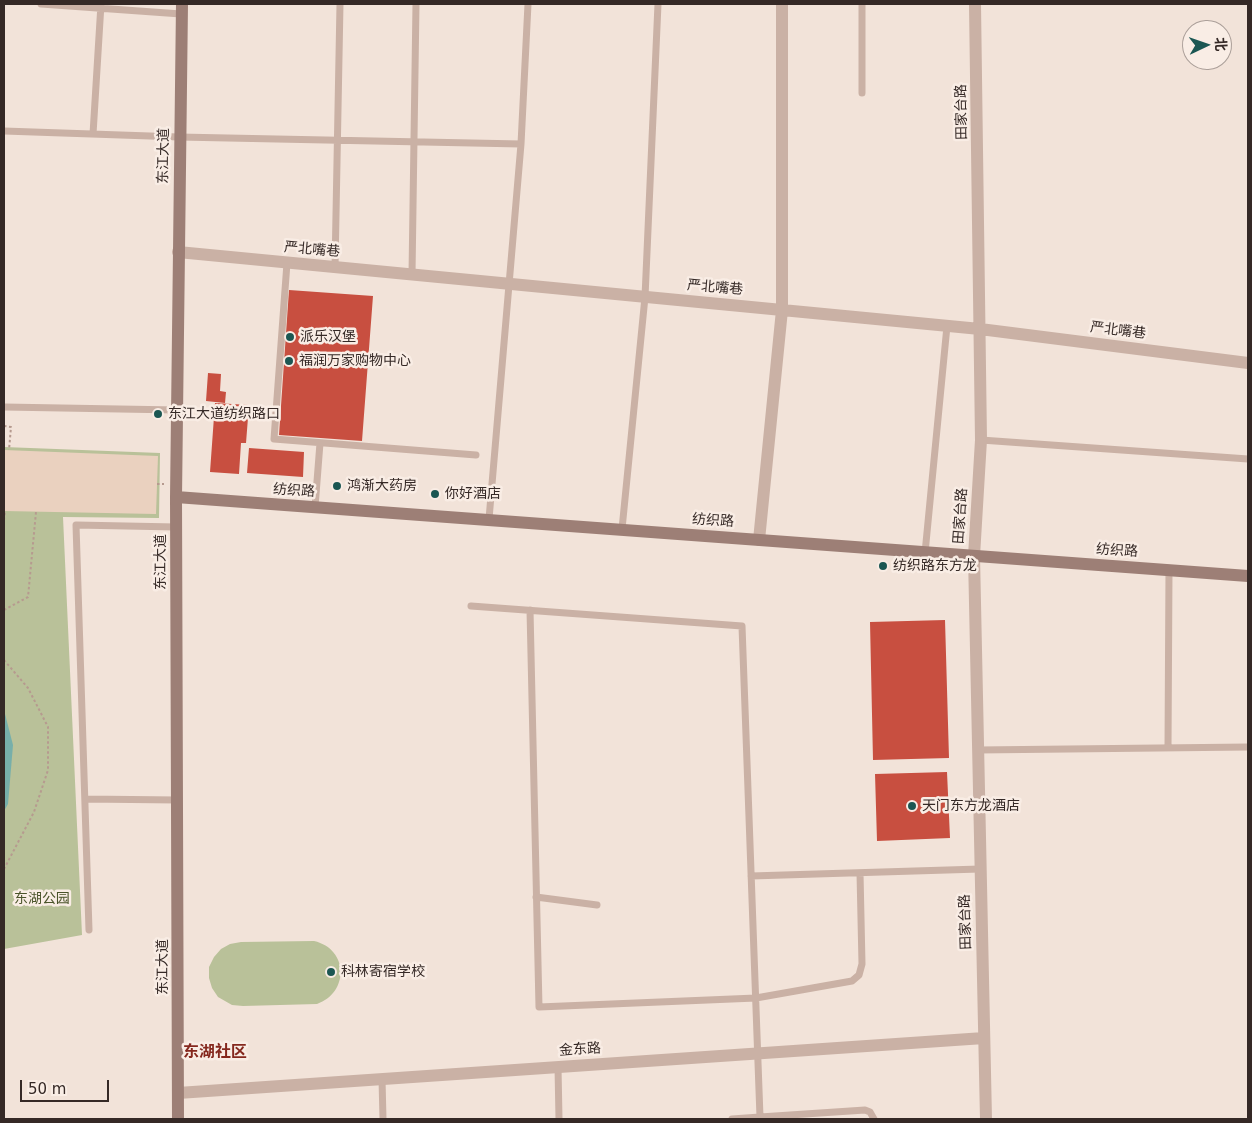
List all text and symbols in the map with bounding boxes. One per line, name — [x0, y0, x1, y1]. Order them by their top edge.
north arrow — [1182, 20, 1232, 70]
text: 北 — [1213, 37, 1229, 52]
street label: 田家台路 — [953, 84, 971, 140]
street label: 东江大道 — [155, 128, 173, 184]
street label: 严北嘴巷 — [283, 239, 341, 261]
street label: 严北嘴巷 — [686, 277, 744, 299]
street label: 严北嘴巷 — [1089, 319, 1147, 343]
place label: 派乐汉堡 — [300, 329, 356, 345]
marker: 派乐汉堡 — [284, 331, 296, 343]
place label: 福润万家购物中心 — [299, 353, 411, 369]
marker: 福润万家购物中心 — [283, 355, 295, 367]
place label: 东江大道纺织路口 — [168, 406, 280, 422]
marker: 东江大道纺织路口 — [152, 408, 164, 420]
place label: 鸿渐大药房 — [347, 478, 417, 494]
marker: 鸿渐大药房 — [331, 480, 343, 492]
street label: 纺织路 — [272, 481, 316, 501]
place label: 你好酒店 — [445, 486, 501, 502]
street label: 田家台路 — [951, 487, 971, 545]
marker: 你好酒店 — [429, 488, 441, 500]
street label: 纺织路 — [691, 511, 735, 531]
street label: 东江大道 — [153, 534, 169, 590]
street label: 纺织路 — [1095, 541, 1139, 561]
place label: 纺织路东方龙 — [893, 558, 977, 574]
marker: 纺织路东方龙 — [877, 560, 889, 572]
place label: 天门东方龙酒店 — [922, 798, 1020, 814]
marker: 天门东方龙酒店 — [906, 800, 918, 812]
park label: 东湖公园 — [14, 891, 70, 907]
street label: 田家台路 — [957, 894, 975, 950]
street label: 东江大道 — [155, 939, 171, 995]
place label: 科林寄宿学校 — [341, 964, 425, 980]
marker: 科林寄宿学校 — [325, 966, 337, 978]
street label: 金东路 — [558, 1040, 602, 1060]
district label: 东湖社区 — [183, 1043, 247, 1063]
scale bar — [22, 1070, 111, 1102]
text: 50 m — [28, 1080, 66, 1098]

